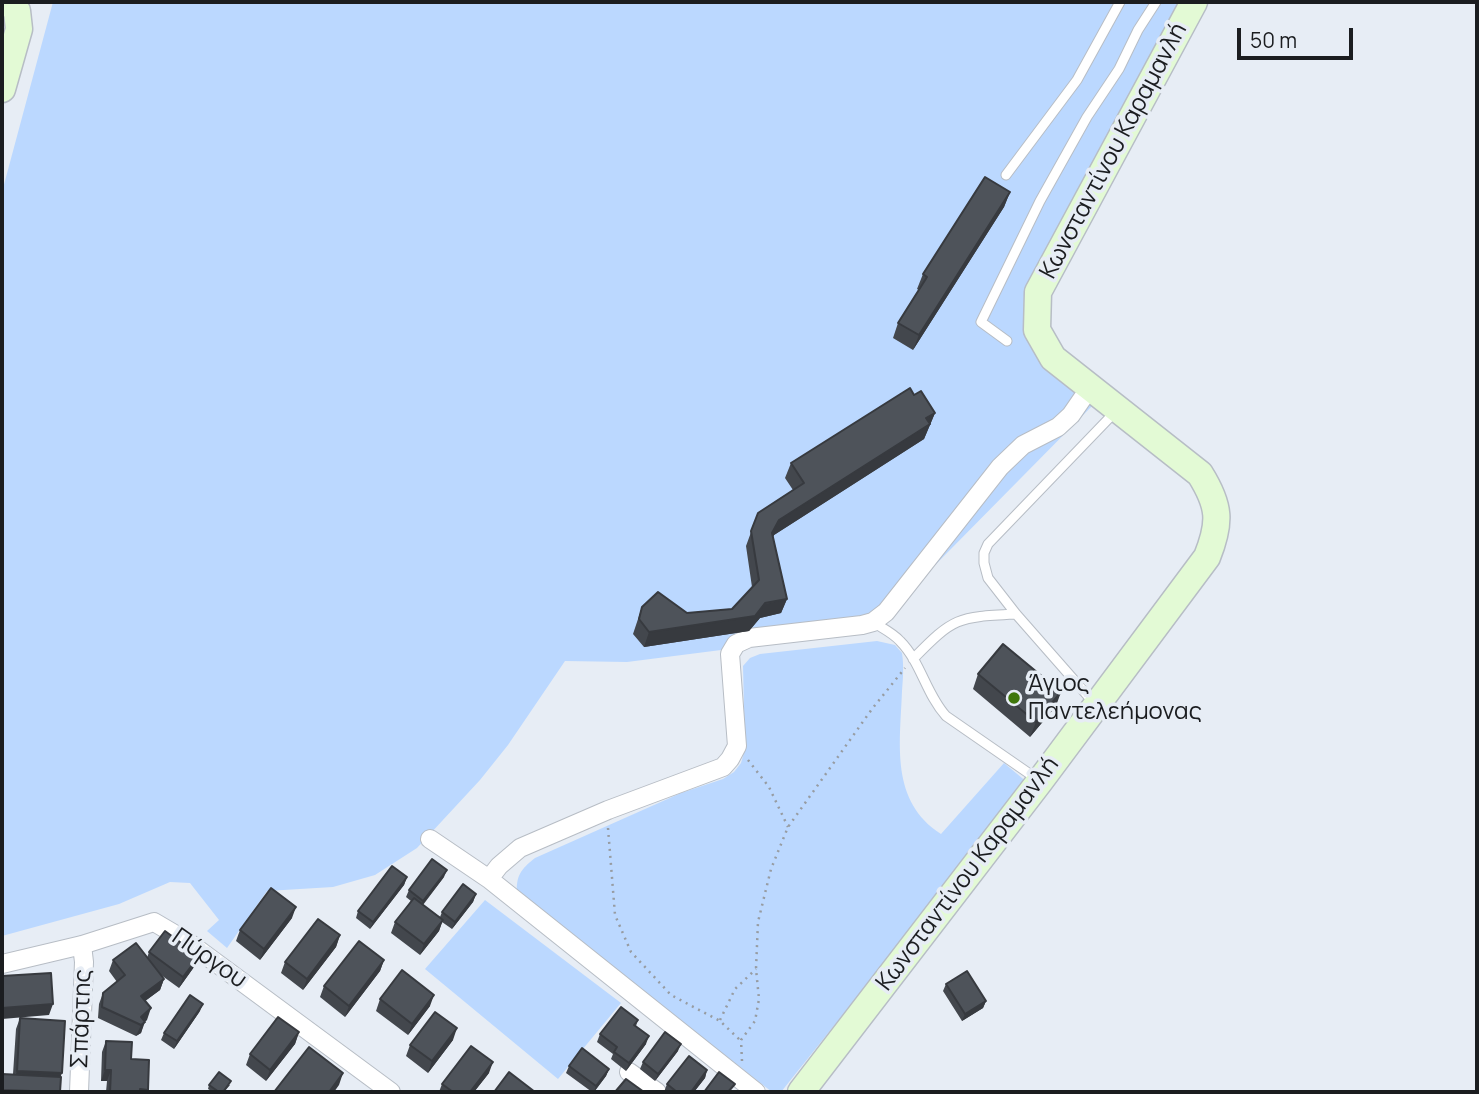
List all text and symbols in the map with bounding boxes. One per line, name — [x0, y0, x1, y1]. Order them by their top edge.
scale bar — [1241, 14, 1356, 58]
street label: Κωνσταντίνου Καραμανλή — [1034, 18, 1194, 284]
text: 50 m — [1250, 26, 1297, 54]
place label: Άγιος Παντελεήμονας — [1028, 670, 1202, 726]
marker: Άγιος Παντελεήμονας — [1006, 690, 1022, 706]
street label: Κωνσταντίνου Καραμανλή — [871, 751, 1065, 997]
street label: Πύργου — [166, 923, 252, 995]
street label: Σπάρτης — [66, 969, 98, 1069]

